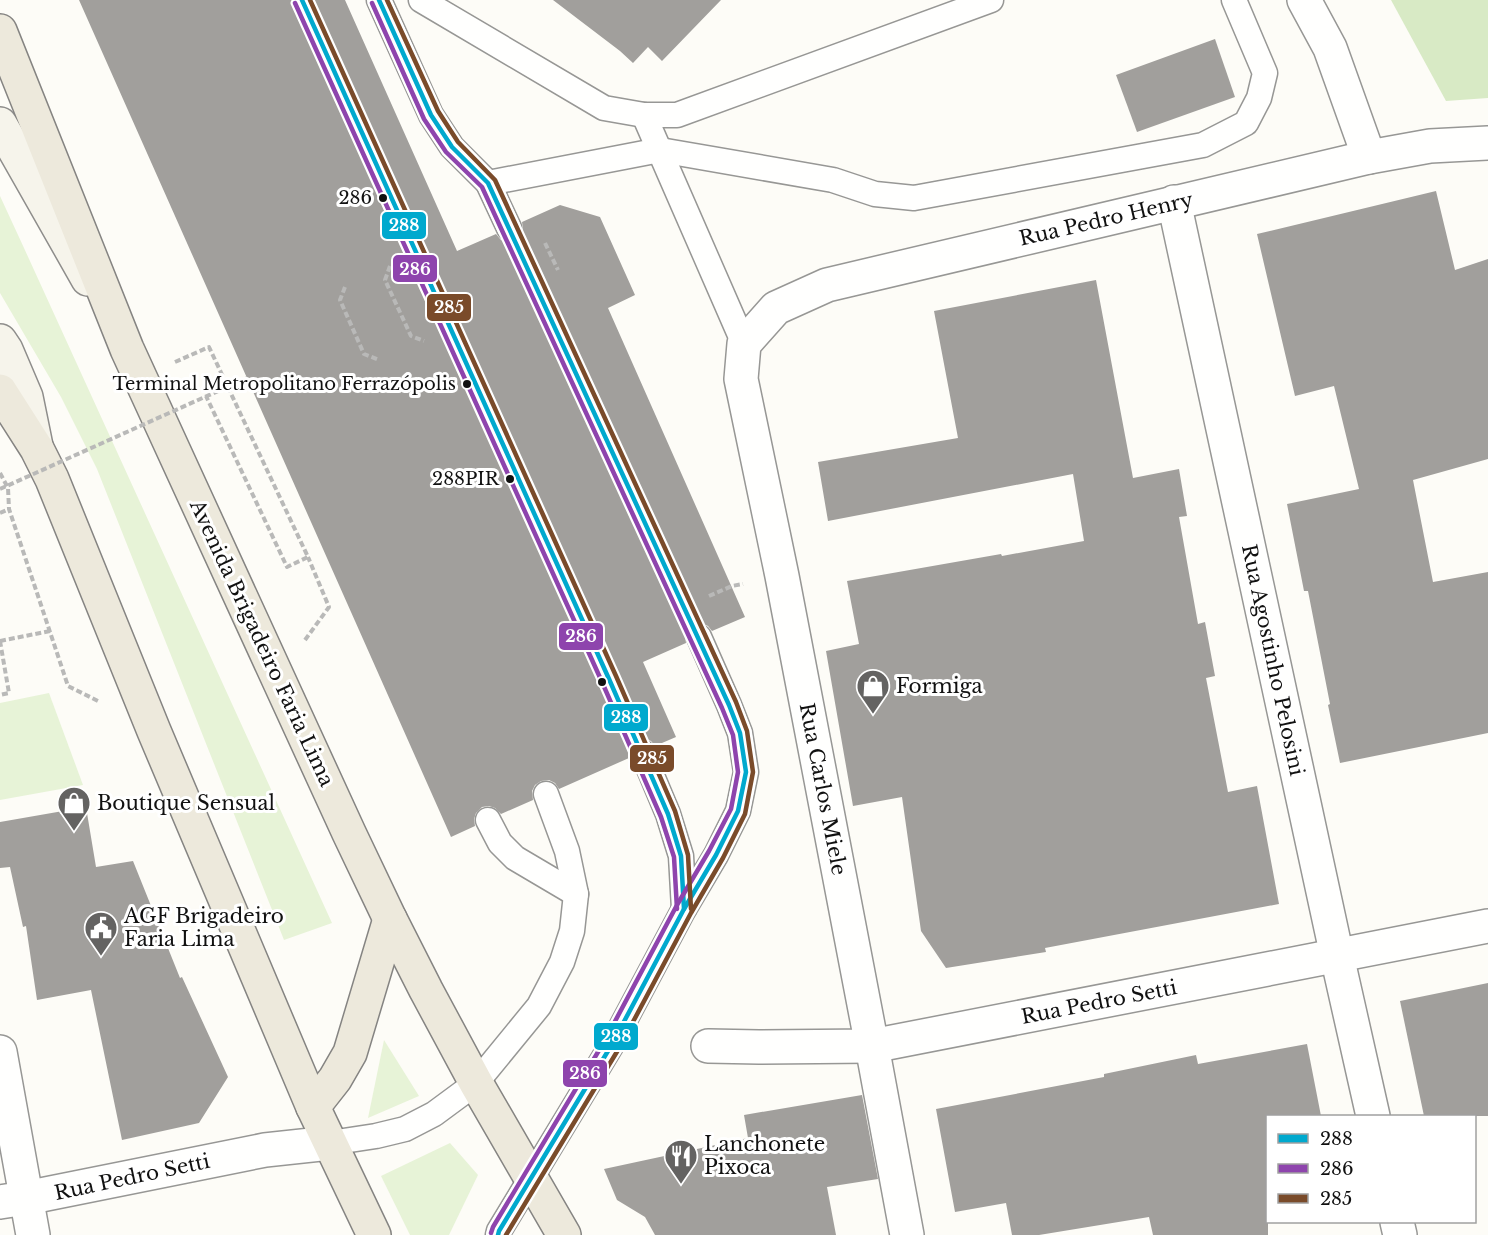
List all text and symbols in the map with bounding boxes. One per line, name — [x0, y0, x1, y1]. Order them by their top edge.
place label: 286 — [338, 187, 372, 209]
street label: Rua Pedro Henry — [1017, 187, 1195, 251]
marker: 286 — [377, 192, 389, 204]
line badge: 288 — [381, 211, 427, 240]
text: 288 — [389, 215, 419, 235]
line badge: 286 — [392, 254, 438, 283]
text: 286 — [399, 259, 431, 279]
line badge: 285 — [426, 293, 472, 322]
text: 285 — [434, 297, 464, 317]
place label: Terminal Metropolitano Ferrazópolis — [112, 373, 456, 395]
marker: Terminal Metropolitano Ferrazópolis — [461, 378, 473, 390]
place label: 288PIR — [432, 468, 500, 490]
marker: 288PIR — [504, 473, 516, 485]
street label: Avenida Brigadeiro Faria Lima — [184, 495, 340, 791]
street label: Rua Agostinho Pelosini — [1237, 542, 1309, 778]
line badge: 286 — [558, 622, 604, 651]
text: 286 — [565, 626, 597, 646]
shop icon: Formiga — [855, 668, 891, 715]
place label: Formiga — [896, 674, 983, 698]
unlabelled marker — [596, 676, 608, 688]
street label: Rua Carlos Miele — [795, 701, 851, 877]
line badge: 288 — [603, 703, 649, 732]
text: 288 — [611, 707, 641, 727]
line badge: 285 — [629, 744, 675, 773]
text: 285 — [637, 748, 667, 768]
shop icon: Boutique Sensual — [56, 785, 92, 832]
place label: Boutique Sensual — [97, 791, 275, 815]
place label: AGF Brigadeiro Faria Lima — [123, 904, 284, 951]
public building icon: AGF Brigadeiro Faria Lima — [83, 910, 119, 957]
street label: Rua Pedro Setti — [1019, 975, 1179, 1029]
line badge: 288 — [593, 1022, 639, 1051]
text: 288 — [601, 1026, 631, 1046]
line badge: 286 — [562, 1059, 608, 1088]
text: 286 — [569, 1063, 601, 1083]
legend — [1266, 1115, 1476, 1223]
text: 288 — [1320, 1128, 1353, 1150]
place label: Lanchonete Pixoca — [704, 1132, 825, 1179]
restaurant icon: Lanchonete Pixoca — [663, 1138, 699, 1185]
street label: Rua Pedro Setti — [52, 1149, 212, 1205]
text: 286 — [1320, 1158, 1354, 1180]
text: 285 — [1320, 1188, 1352, 1210]

